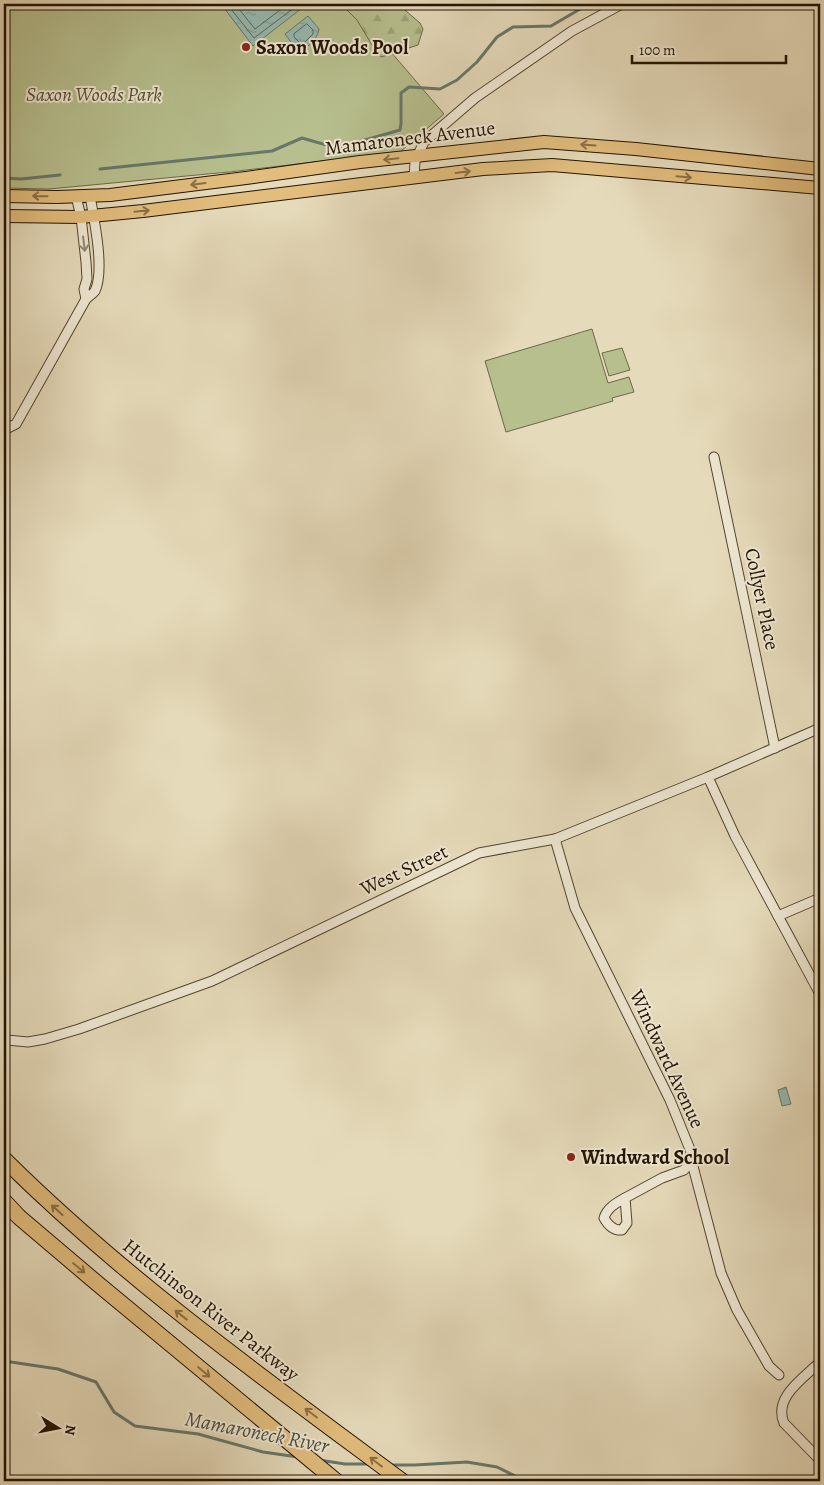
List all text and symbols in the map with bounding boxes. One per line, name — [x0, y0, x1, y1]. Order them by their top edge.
scale bar — [632, 32, 785, 64]
place label: Saxon Woods Pool — [256, 34, 409, 61]
text: 100 m — [639, 40, 676, 60]
marker: Saxon Woods Pool — [240, 41, 252, 53]
park label: Saxon Woods Park — [26, 81, 162, 108]
street label: Mamaroneck Avenue — [323, 114, 497, 162]
one-way arrow — [580, 140, 596, 149]
one-way arrow — [383, 154, 399, 164]
one-way arrow — [454, 167, 470, 177]
one-way arrow — [676, 172, 692, 181]
one-way arrow — [190, 179, 206, 189]
one-way arrow — [32, 192, 48, 201]
one-way arrow — [134, 207, 150, 216]
one-way arrow — [79, 236, 89, 252]
street label: Collyer Place — [738, 546, 786, 652]
street label: West Street — [355, 838, 453, 902]
street label: Windward Avenue — [623, 984, 711, 1133]
place label: Windward School — [580, 1144, 730, 1171]
marker: Windward School — [565, 1151, 577, 1163]
one-way arrow — [50, 1204, 63, 1216]
street label: Hutchinson River Parkway — [117, 1233, 306, 1388]
one-way arrow — [73, 1263, 86, 1274]
one-way arrow — [175, 1309, 188, 1320]
one-way arrow — [197, 1367, 210, 1378]
north arrow — [32, 1402, 82, 1452]
water label: Mamaroneck River — [183, 1404, 332, 1460]
one-way arrow — [305, 1407, 318, 1418]
text: N — [60, 1423, 81, 1437]
one-way arrow — [370, 1456, 383, 1467]

